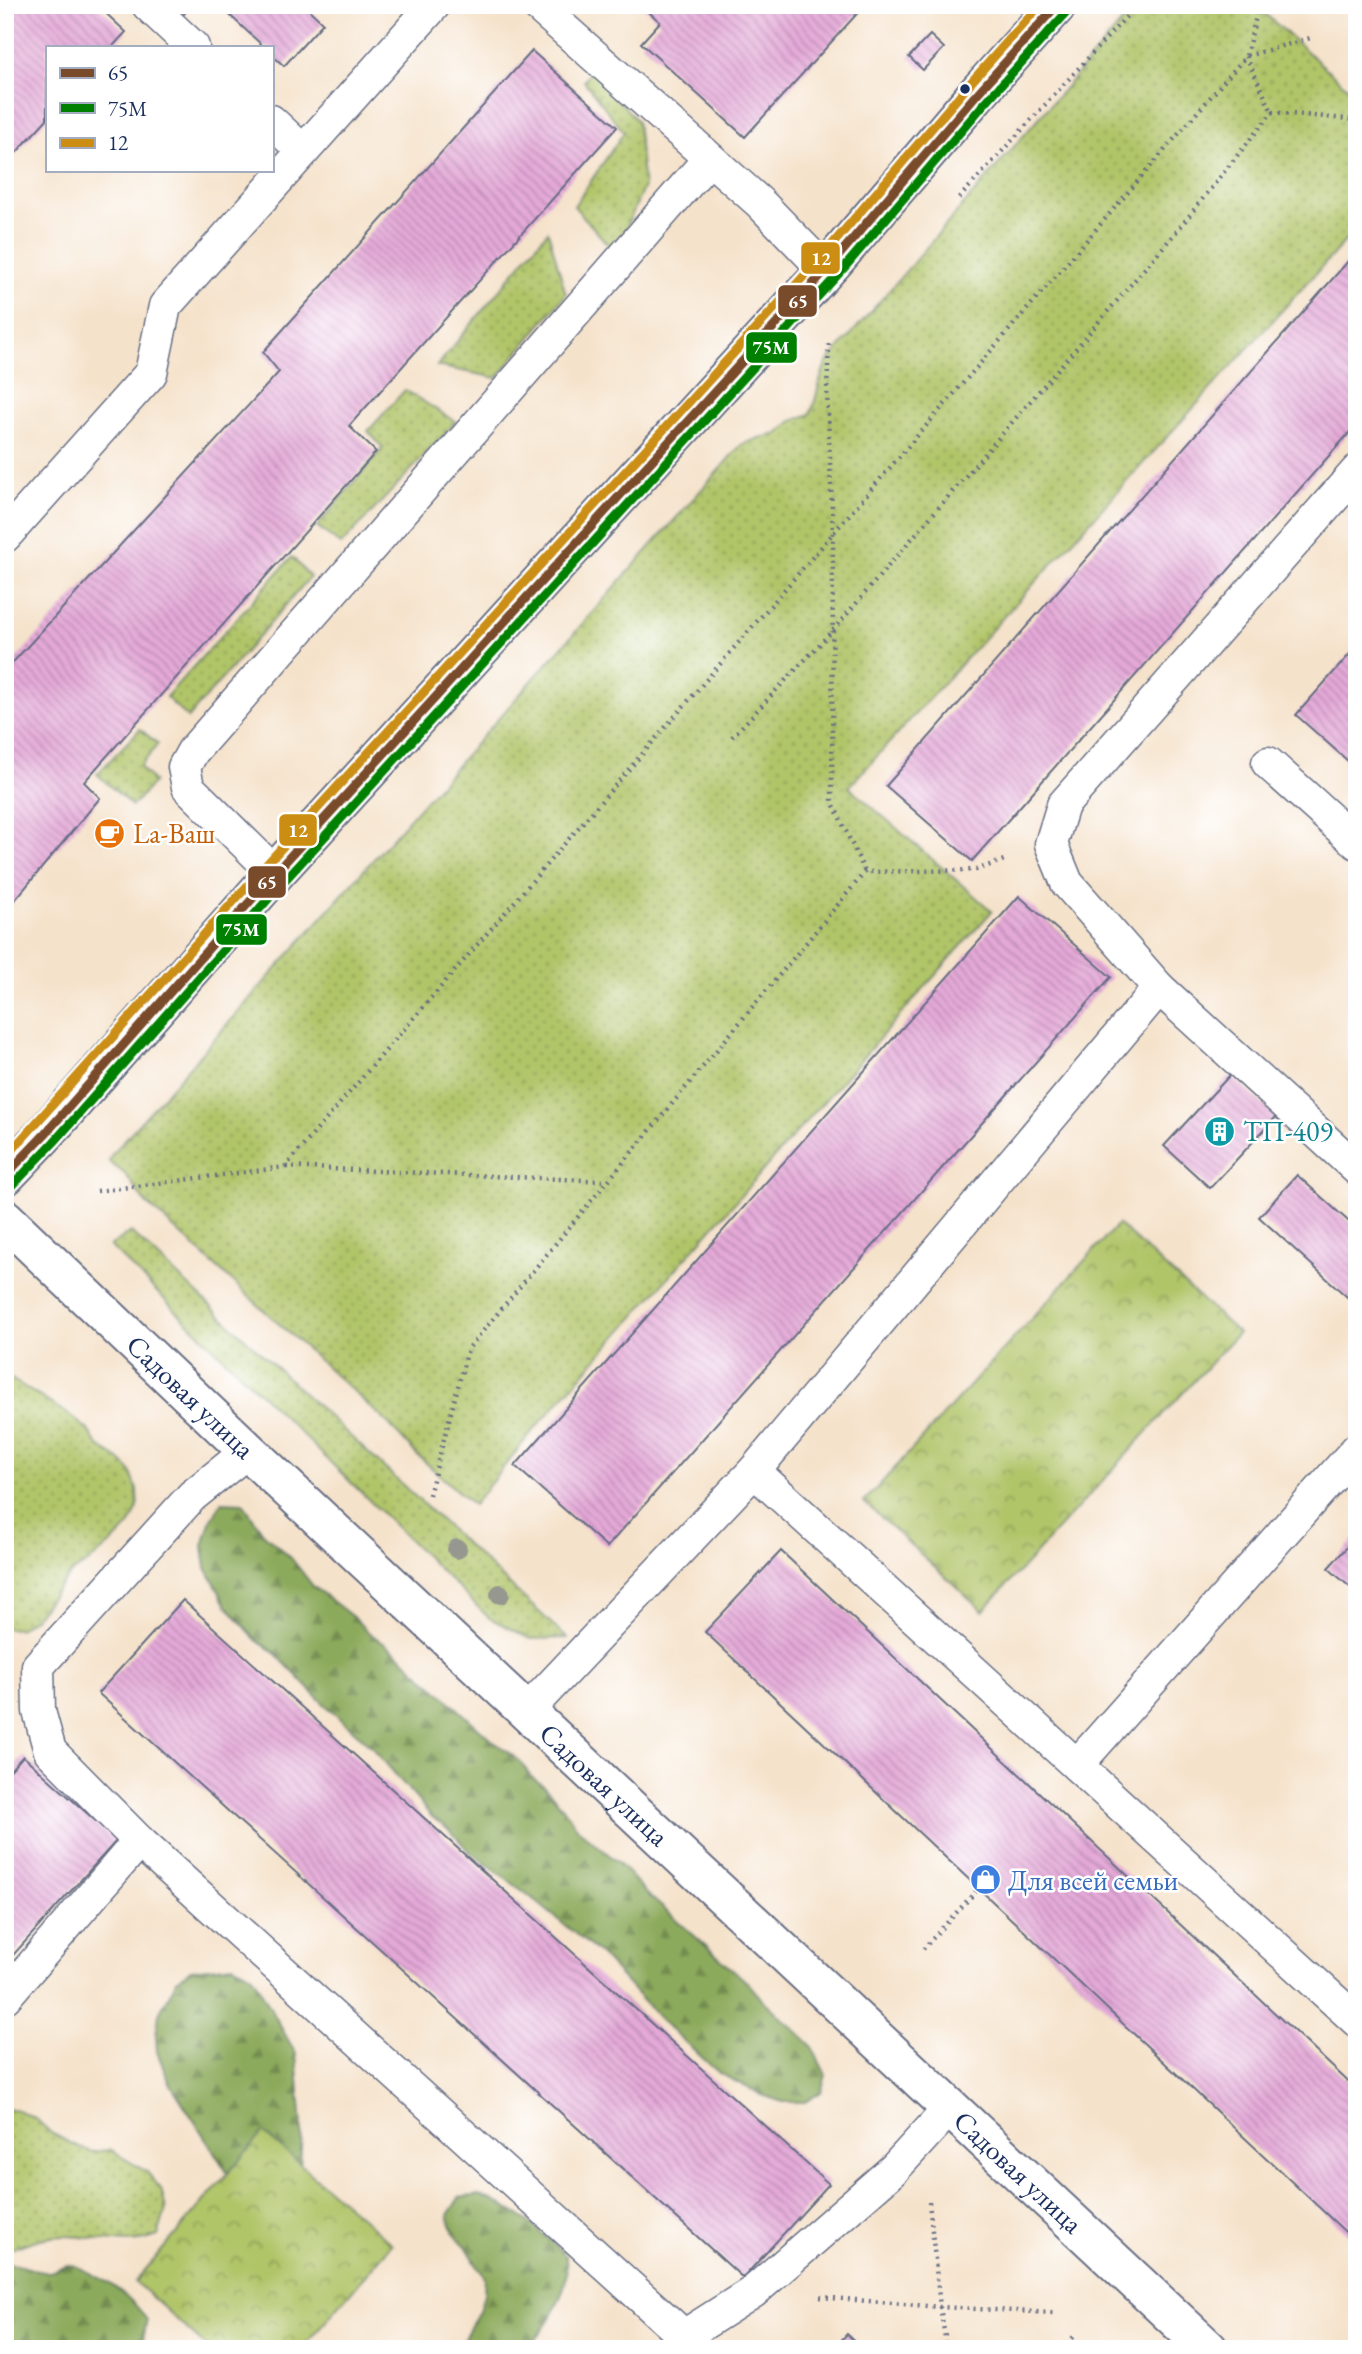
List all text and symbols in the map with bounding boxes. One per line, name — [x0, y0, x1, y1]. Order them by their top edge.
legend — [46, 46, 273, 172]
text: 65 — [108, 59, 128, 86]
unlabelled marker — [958, 82, 972, 96]
text: 75М — [108, 95, 147, 122]
text: 12 — [108, 129, 128, 156]
line badge: 12 — [800, 241, 841, 275]
text: 12 — [811, 246, 831, 271]
line badge: 65 — [777, 284, 818, 318]
text: 65 — [788, 289, 808, 314]
line badge: 75М — [745, 331, 798, 364]
text: 75М — [752, 335, 790, 360]
line badge: 12 — [278, 813, 318, 847]
place label: La-Ваш — [133, 815, 215, 851]
cafe icon: La-Ваш — [93, 816, 127, 850]
text: 12 — [288, 818, 308, 843]
line badge: 65 — [247, 865, 287, 899]
text: 65 — [257, 870, 277, 895]
line badge: 75М — [215, 913, 268, 946]
text: 75М — [222, 917, 260, 942]
place label: ТП-409 — [1243, 1113, 1333, 1149]
building icon: ТП-409 — [1203, 1114, 1237, 1148]
street label: Садовая улица — [119, 1327, 263, 1467]
street label: Садовая улица — [532, 1715, 677, 1854]
place label: Для всей семьи — [1008, 1862, 1178, 1898]
shop icon: Для всей семьи — [968, 1863, 1002, 1897]
street label: Садовая улица — [946, 2102, 1091, 2242]

